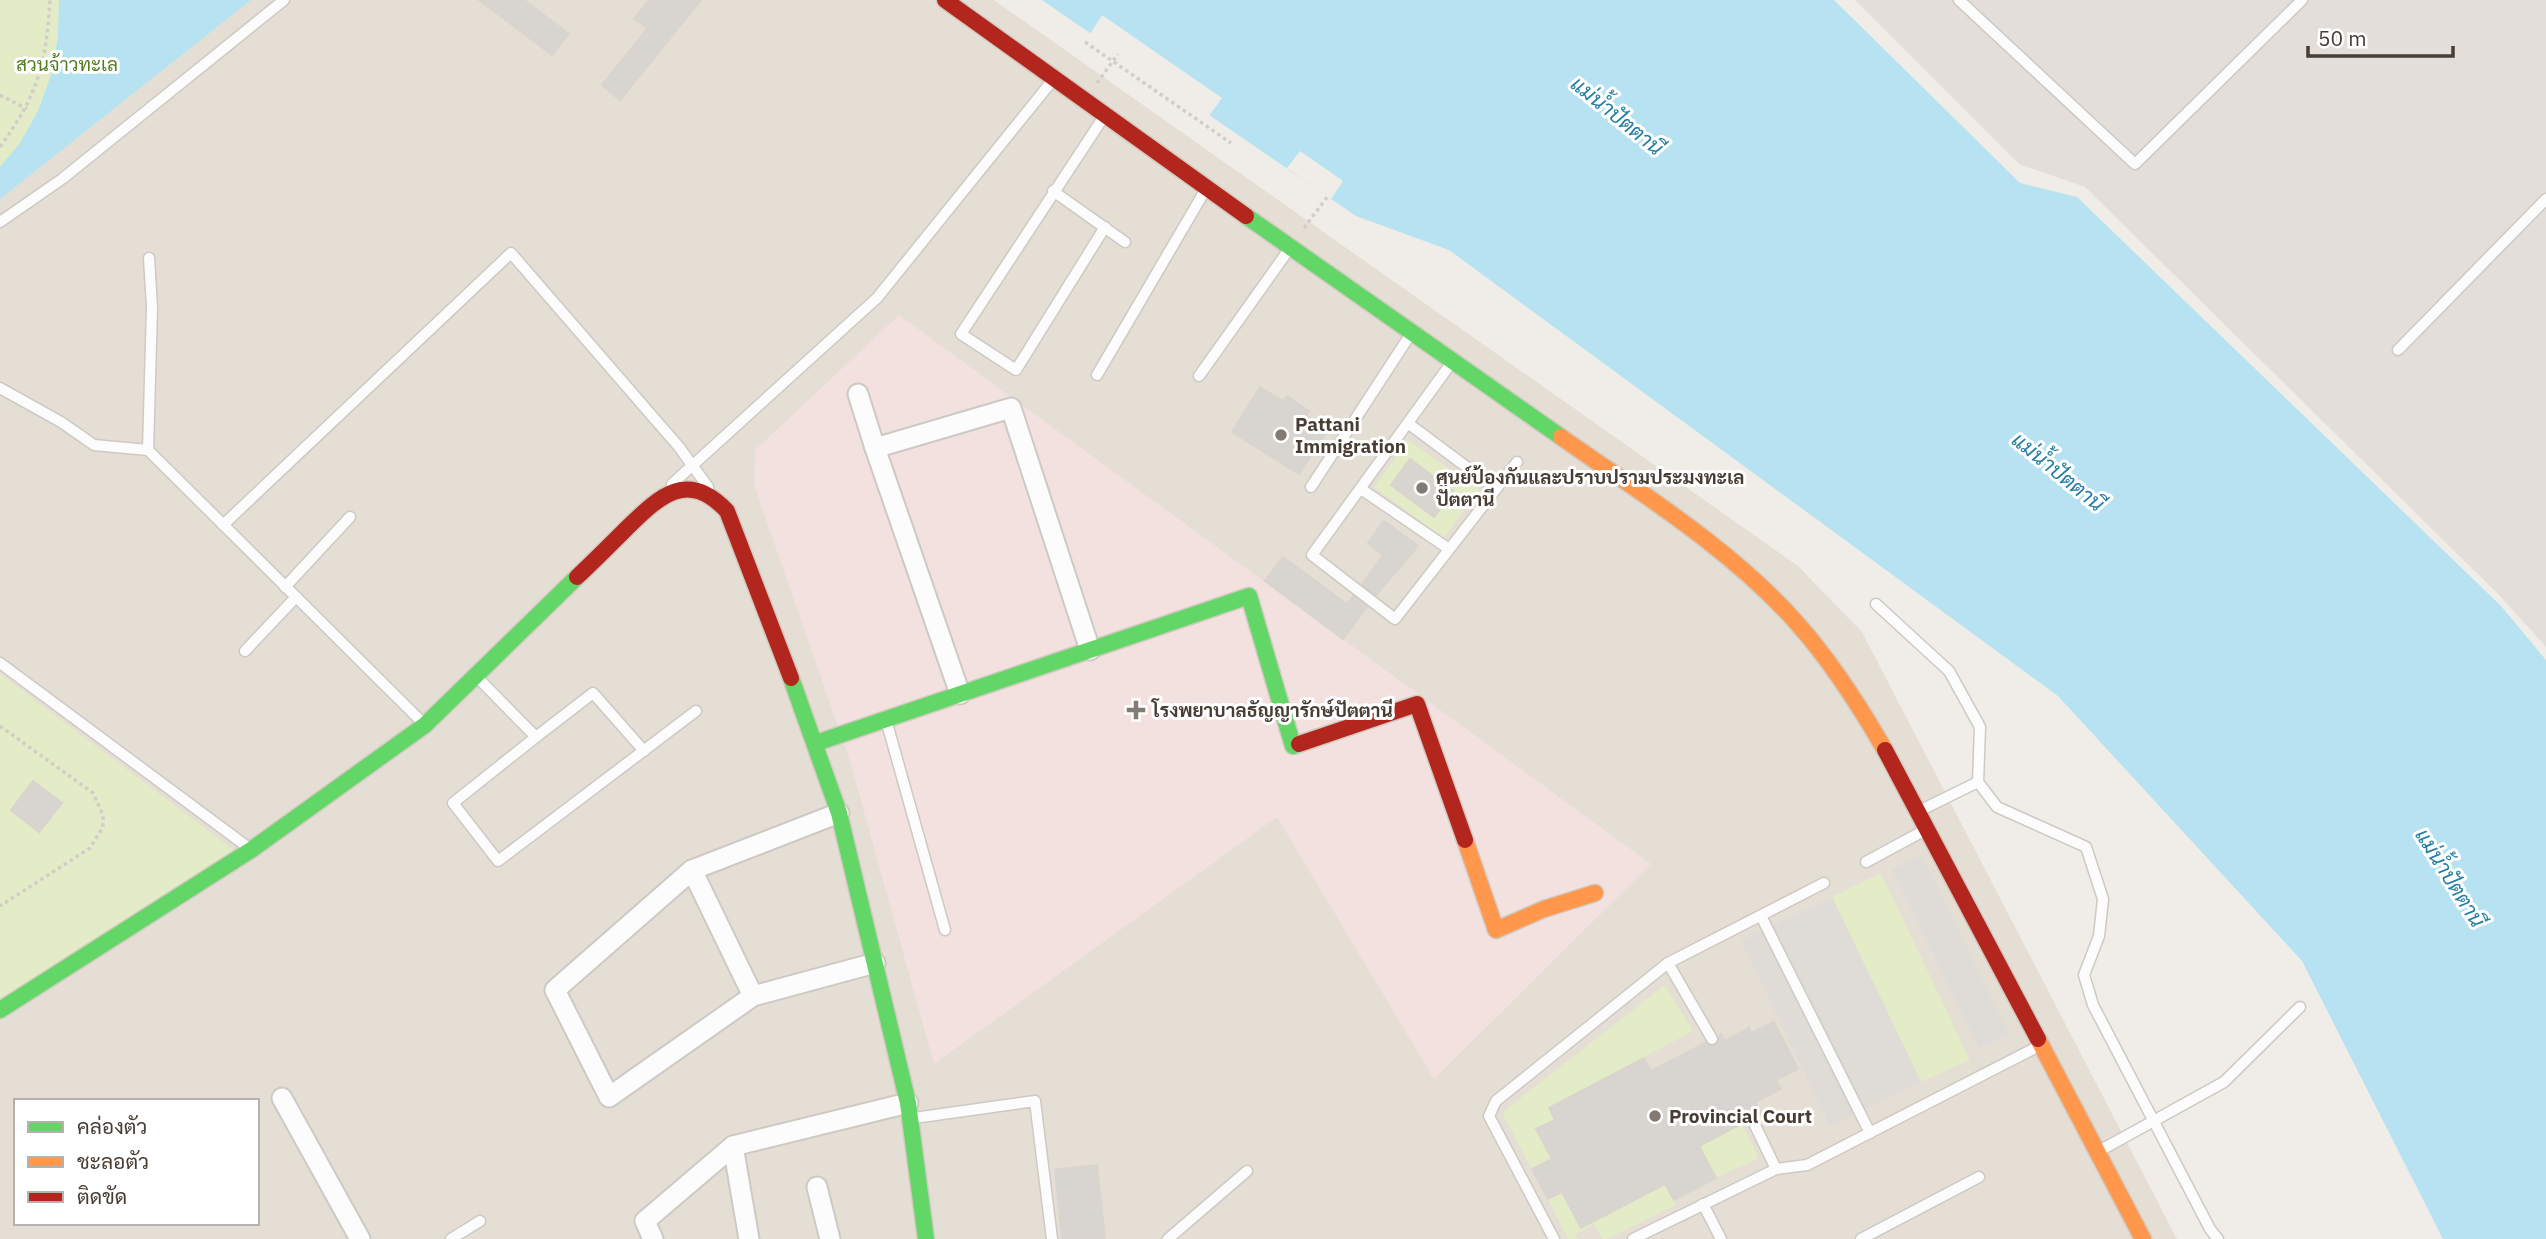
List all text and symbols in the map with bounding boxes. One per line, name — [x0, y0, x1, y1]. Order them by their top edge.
scale bar — [2308, 14, 2453, 58]
text: 50 m — [2318, 24, 2367, 52]
park label: สวนจ้าวทะเล — [16, 52, 118, 76]
water label: แม่น้ำปัตตานี — [1566, 67, 1673, 162]
place label: Pattani Immigration — [1295, 412, 1406, 458]
water label: แม่น้ำปัตตานี — [2007, 423, 2114, 518]
marker: Pattani Immigration — [1273, 427, 1289, 443]
place label: ศูนย์ป้องกันและปราบปรามประมงทะเล ปัตตานี — [1436, 465, 1745, 511]
marker: ศูนย์ป้องกันและปราบปรามประมงทะเล ปัตตานี — [1414, 480, 1430, 496]
place label: โรงพยาบาลธัญญารักษ์ปัตตานี — [1151, 698, 1393, 722]
marker: โรงพยาบาลธัญญารักษ์ปัตตานี — [1126, 700, 1146, 720]
water label: แม่น้ำปัตตานี — [2409, 821, 2496, 934]
legend — [14, 1099, 259, 1225]
place label: Provincial Court — [1669, 1104, 1812, 1128]
marker: Provincial Court — [1647, 1108, 1663, 1124]
text: คล่องตัว — [77, 1112, 147, 1140]
text: ชะลอตัว — [77, 1147, 149, 1175]
text: ติดขัด — [77, 1182, 127, 1210]

